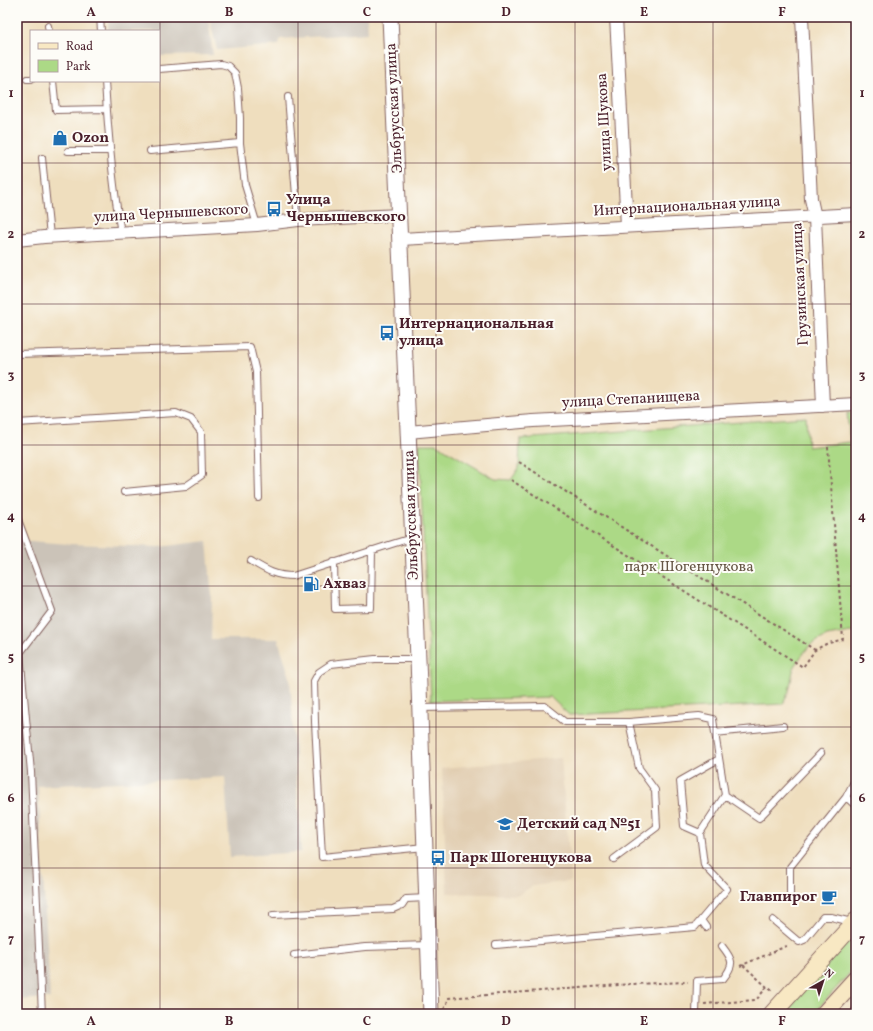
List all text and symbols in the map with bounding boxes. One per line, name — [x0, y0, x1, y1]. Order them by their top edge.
text: A — [86, 4, 96, 22]
text: B — [225, 4, 234, 22]
text: C — [363, 4, 371, 22]
text: D — [501, 4, 511, 22]
text: E — [640, 4, 648, 22]
text: F — [778, 4, 786, 22]
legend — [30, 30, 160, 82]
text: Road — [66, 39, 93, 55]
street label: Эльбрусская улица — [381, 42, 409, 174]
text: Park — [66, 59, 91, 75]
street label: улица Шукова — [592, 72, 618, 172]
text: 1 — [8, 85, 14, 103]
text: 1 — [859, 85, 865, 103]
place label: Ozon — [72, 128, 109, 149]
shop icon: Ozon — [51, 129, 69, 147]
place label: Улица Чернышевского — [286, 190, 406, 228]
street label: Интернациональная улица — [593, 192, 781, 222]
street label: улица Чернышевского — [93, 199, 249, 229]
bus stop icon: Улица Чернышевского — [265, 200, 283, 218]
street label: Грузинская улица — [787, 222, 815, 346]
text: 2 — [8, 226, 15, 244]
text: 2 — [859, 226, 866, 244]
place label: Интернациональная улица — [399, 314, 554, 352]
bus stop icon: Интернациональная улица — [378, 324, 396, 342]
text: 3 — [8, 367, 15, 385]
text: 3 — [859, 367, 866, 385]
street label: улица Степанищева — [561, 386, 701, 414]
street label: Эльбрусская улица — [399, 450, 425, 580]
text: 4 — [7, 508, 15, 526]
text: 4 — [858, 508, 866, 526]
park label: парк Шогенцукова — [624, 557, 754, 578]
place label: Ахваз — [323, 574, 366, 595]
fuel station icon: Ахваз — [302, 575, 320, 593]
text: 5 — [8, 649, 14, 667]
text: 5 — [859, 649, 865, 667]
text: 6 — [7, 790, 15, 808]
text: 6 — [858, 790, 866, 808]
place label: Детский сад №51 — [517, 814, 641, 835]
school or university icon: Детский сад №51 — [496, 815, 514, 833]
place label: Парк Шогенцукова — [450, 848, 592, 869]
bus stop icon: Парк Шогенцукова — [429, 849, 447, 867]
place label: Главпирог — [740, 887, 818, 908]
cafe icon: Главпирог — [820, 888, 838, 906]
text: 7 — [8, 931, 14, 949]
text: 7 — [859, 931, 865, 949]
north arrow — [803, 961, 843, 1001]
text: N — [821, 966, 836, 983]
text: A — [86, 1013, 96, 1031]
text: B — [225, 1013, 234, 1031]
text: C — [363, 1013, 371, 1031]
text: D — [501, 1013, 511, 1031]
text: E — [640, 1013, 648, 1031]
text: F — [778, 1013, 786, 1031]

